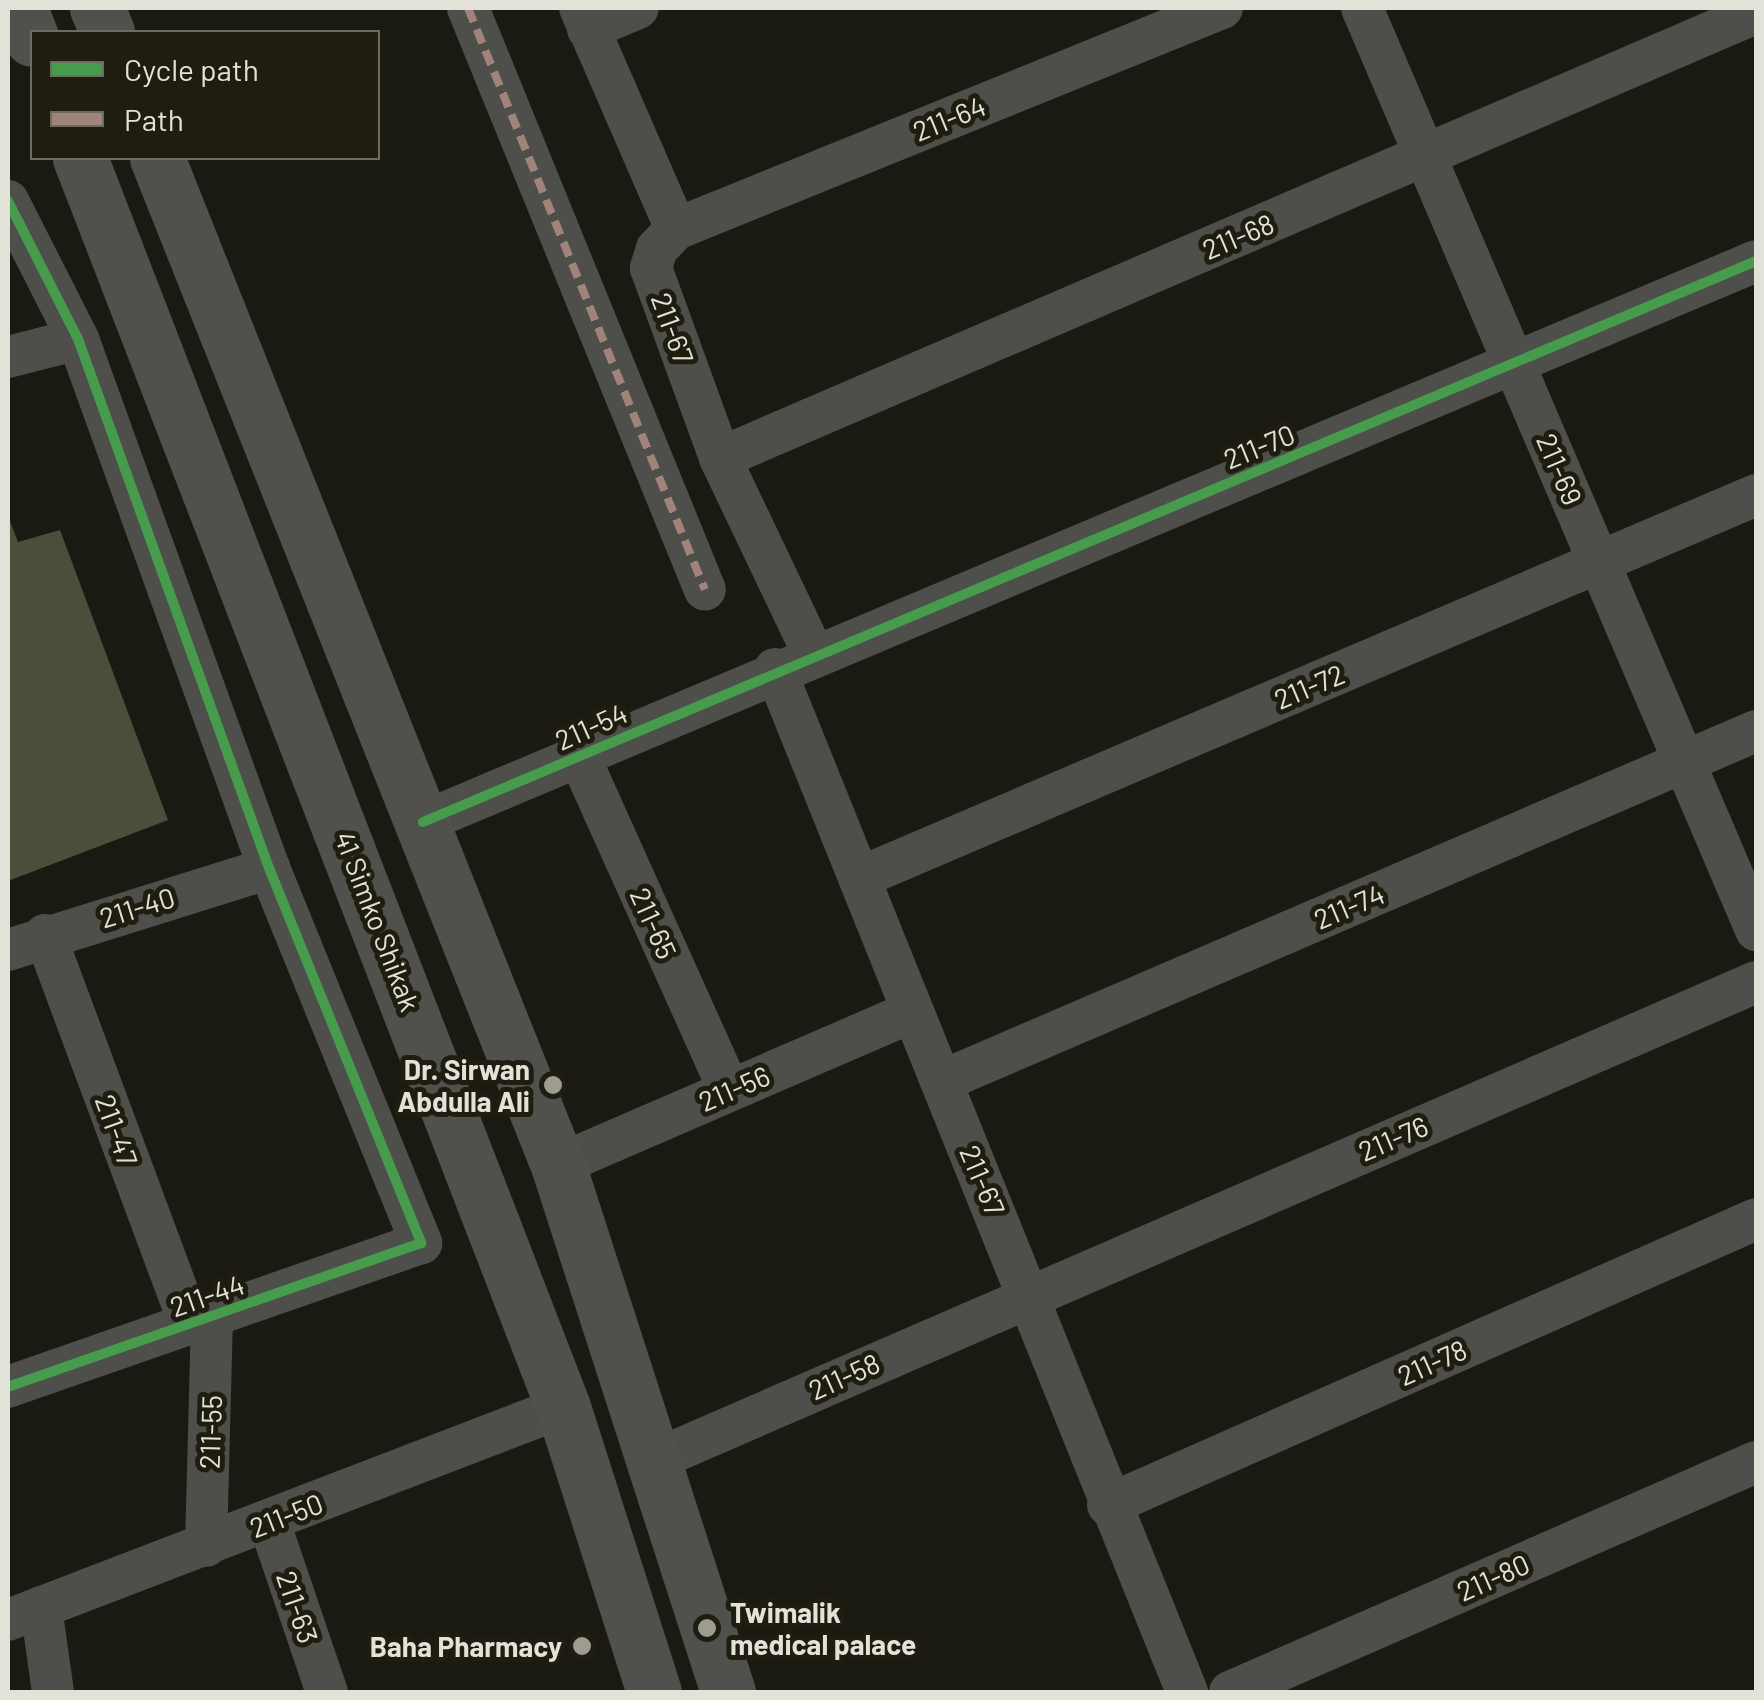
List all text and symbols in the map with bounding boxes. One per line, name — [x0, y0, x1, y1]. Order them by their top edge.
legend — [30, 30, 380, 160]
text: Cycle path — [124, 51, 259, 87]
street label: 211-64 — [908, 88, 990, 148]
text: Path — [124, 101, 184, 137]
street label: 211-68 — [1197, 206, 1279, 266]
street label: 211-67 — [645, 288, 701, 368]
street label: 211-70 — [1219, 417, 1299, 475]
street label: 211-69 — [1530, 428, 1590, 510]
street label: 211-72 — [1269, 656, 1349, 716]
street label: 211-54 — [550, 695, 632, 757]
street label: 41 Simko Shikak — [328, 826, 428, 1016]
street label: 211-74 — [1309, 876, 1389, 936]
street label: 211-40 — [95, 880, 179, 934]
street label: 211-65 — [624, 882, 684, 964]
place label: Dr. Sirwan Abdulla Ali — [398, 1052, 530, 1118]
street label: 211-56 — [693, 1058, 775, 1118]
marker: Dr. Sirwan Abdulla Ali — [540, 1072, 566, 1098]
street label: 211-47 — [89, 1090, 145, 1170]
street label: 211-76 — [1353, 1108, 1433, 1168]
street label: 211-67 — [953, 1140, 1013, 1220]
street label: 211-44 — [166, 1267, 248, 1323]
street label: 211-78 — [1392, 1332, 1472, 1392]
street label: 211-58 — [803, 1346, 885, 1406]
street label: 211-55 — [192, 1394, 228, 1470]
street label: 211-50 — [245, 1486, 327, 1544]
street label: 211-80 — [1452, 1546, 1534, 1608]
street label: 211-63 — [270, 1566, 326, 1648]
place label: Twimalik medical palace — [730, 1595, 916, 1661]
marker: Twimalik medical palace — [694, 1615, 720, 1641]
place label: Baha Pharmacy — [370, 1629, 562, 1663]
marker: Baha Pharmacy — [571, 1635, 593, 1657]

